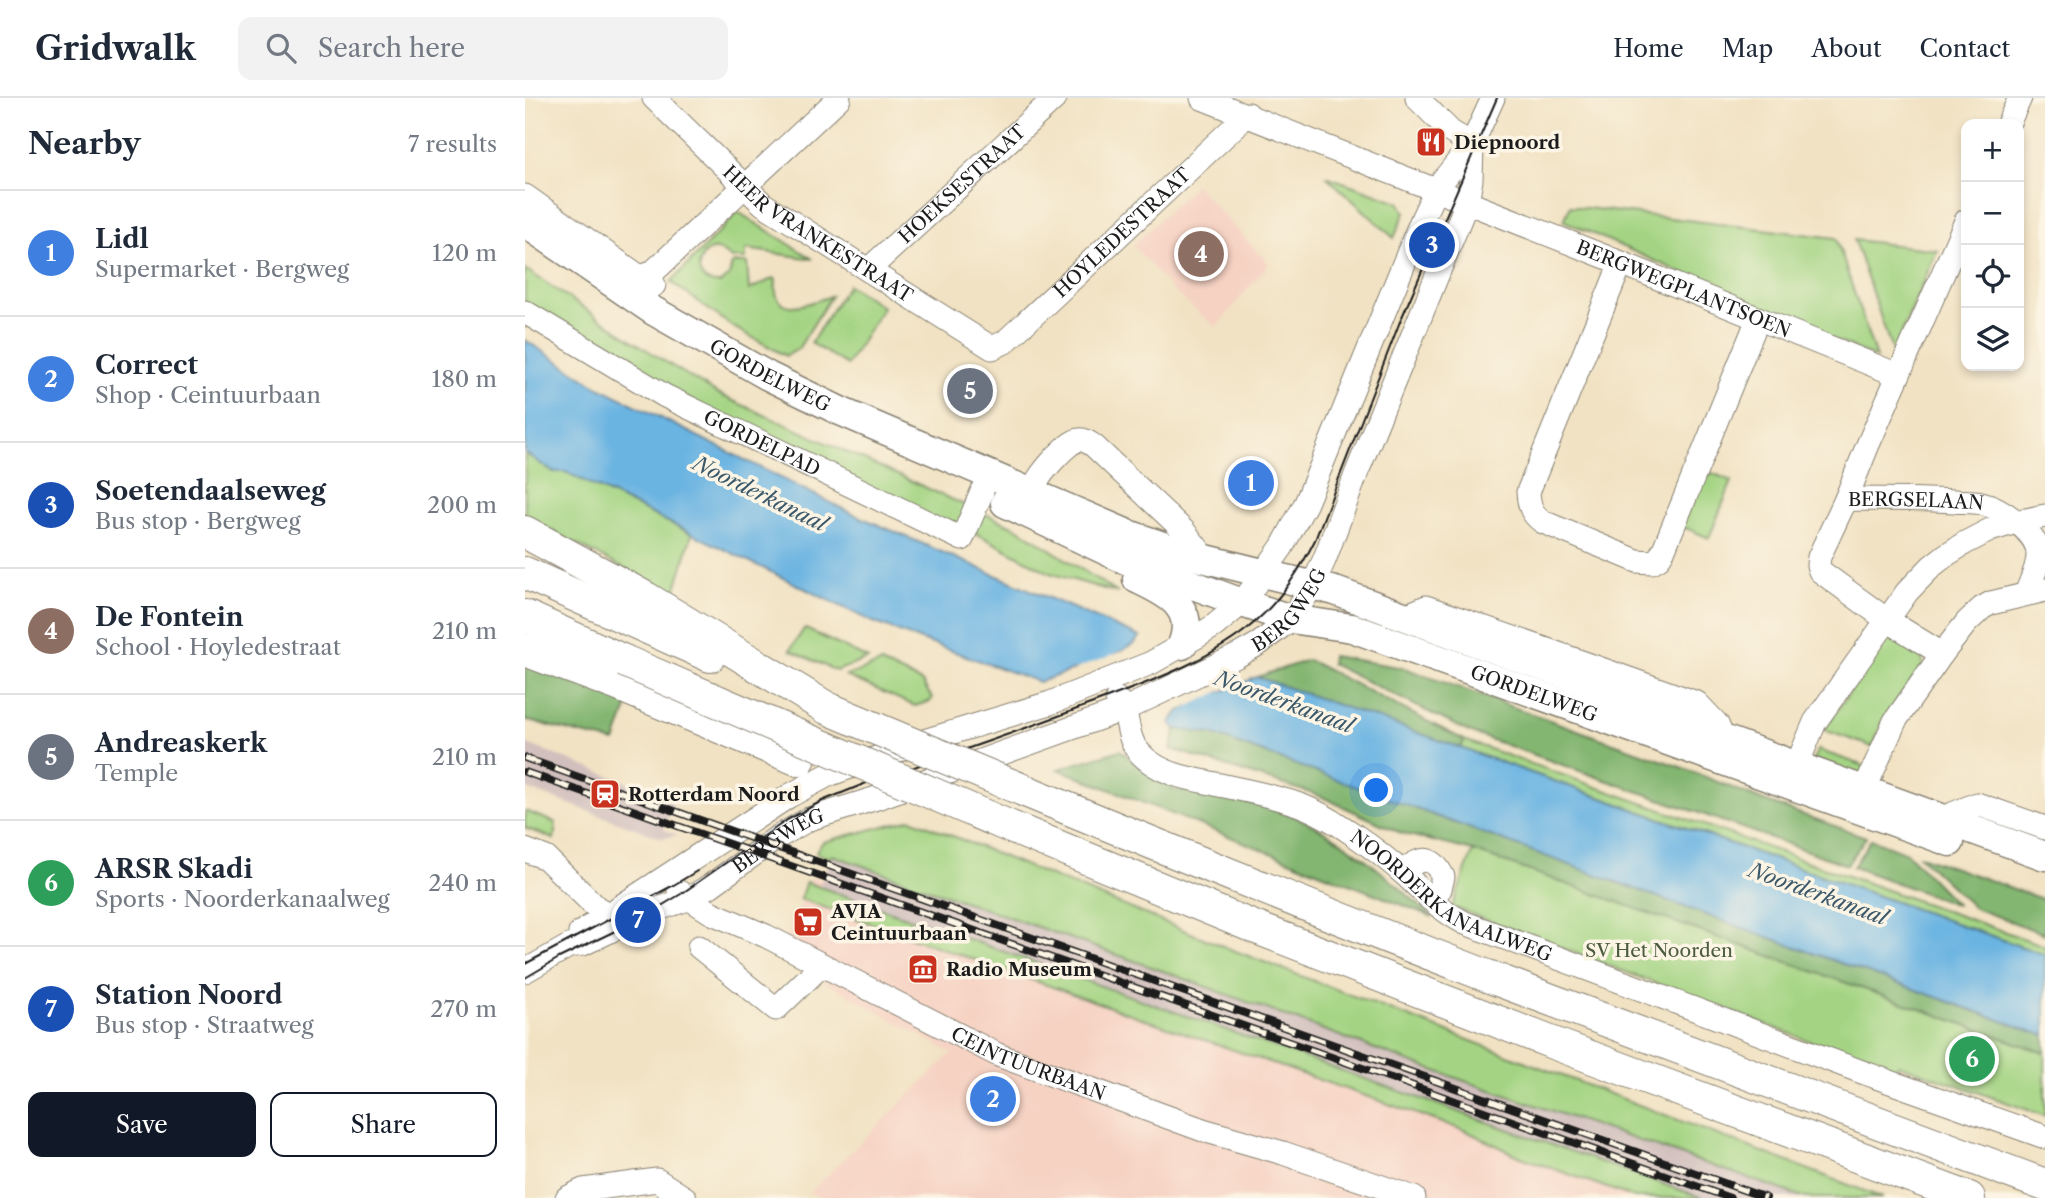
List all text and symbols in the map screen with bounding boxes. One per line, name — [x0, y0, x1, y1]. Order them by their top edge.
search box — [238, 17, 728, 80]
text: Gridwalk — [35, 28, 196, 69]
icon: search — [262, 29, 300, 67]
text: Search here — [318, 32, 465, 64]
text: Home — [1613, 34, 1684, 63]
text: Map — [1722, 34, 1773, 63]
text: About — [1811, 34, 1882, 63]
text: Contact — [1920, 34, 2010, 63]
street label: HOEKSESTRAAT — [894, 119, 1031, 248]
map controls — [1961, 119, 2024, 371]
button: + — [1961, 119, 2024, 182]
text: Nearby — [28, 125, 141, 162]
restaurant icon: Diepnoord — [1414, 125, 1448, 159]
text: 7 results — [408, 130, 497, 158]
place label: Diepnoord — [1454, 131, 1561, 154]
street label: HEER VRANKESTRAAT — [718, 161, 917, 308]
street label: HOYLEDESTRAAT — [1049, 163, 1196, 302]
button: − — [1961, 182, 2024, 245]
pin: 3 — [1409, 219, 1455, 271]
text: Lidl — [95, 223, 149, 255]
pin: 4 — [1178, 228, 1224, 280]
street label: BERGWEGPLANTSOEN — [1573, 236, 1794, 342]
text: 1 — [46, 239, 56, 267]
text: 120 m — [432, 239, 497, 267]
button: locate — [1961, 245, 2024, 308]
text: Supermarket · Bergweg — [95, 255, 349, 283]
button: layers — [1961, 308, 2024, 371]
street label: GORDELWEG — [706, 334, 834, 417]
text: Correct — [95, 349, 198, 381]
text: 2 — [44, 365, 58, 393]
text: 180 m — [432, 365, 497, 393]
pin: 5 — [947, 365, 993, 417]
text: Shop · Ceintuurbaan — [95, 381, 321, 409]
street label: GORDELPAD — [700, 405, 824, 481]
water label: Noorderkanaal — [687, 449, 833, 538]
pin: 1 — [1228, 457, 1274, 509]
text: Soetendaalseweg — [95, 475, 326, 507]
street label: BERGSELAAN — [1848, 488, 1985, 515]
text: 3 — [45, 491, 58, 519]
text: 200 m — [427, 491, 497, 519]
text: Bus stop · Bergweg — [95, 507, 301, 535]
street label: BERGWEG — [1248, 565, 1331, 657]
text: De Fontein — [95, 601, 244, 633]
text: 4 — [44, 617, 58, 645]
text: 210 m — [432, 617, 497, 645]
text: School · Hoyledestraat — [95, 633, 341, 661]
street label: GORDELWEG — [1467, 660, 1600, 727]
water label: Noorderkanaal — [1209, 664, 1359, 739]
text: Andreaskerk — [95, 727, 267, 759]
text: 5 — [45, 743, 57, 771]
text: 210 m — [432, 743, 497, 771]
text: Temple — [95, 759, 178, 787]
your location — [1359, 773, 1393, 807]
station icon: Rotterdam Noord — [588, 777, 622, 811]
place label: Rotterdam Noord — [628, 783, 800, 806]
street label: BERGWEG — [728, 804, 827, 878]
street label: NOORDERKANAALWEG — [1346, 825, 1555, 967]
text: ARSR Skadi — [95, 853, 253, 885]
water label: Noorderkanaal — [1743, 856, 1893, 931]
text: 6 — [44, 869, 58, 897]
text: 240 m — [428, 869, 497, 897]
text: Sports · Noorderkanaalweg — [95, 885, 390, 913]
pin: 7 — [615, 894, 661, 946]
place label: AVIA Ceintuurbaan — [830, 900, 967, 945]
supermarket icon: AVIA Ceintuurbaan — [791, 905, 825, 939]
park label: SV Het Noorden — [1585, 939, 1733, 962]
museum icon: Radio Museum — [906, 952, 940, 986]
place label: Radio Museum — [946, 958, 1092, 981]
text: Station Noord — [95, 979, 283, 1011]
text: 7 — [45, 995, 57, 1023]
text: 270 m — [430, 995, 497, 1023]
text: Bus stop · Straatweg — [95, 1011, 314, 1039]
street label: CEINTUURBAAN — [947, 1022, 1109, 1105]
pin: 6 — [1949, 1033, 1995, 1085]
pin: 2 — [970, 1073, 1016, 1125]
button: Save — [28, 1092, 256, 1157]
button: Share — [270, 1092, 497, 1157]

